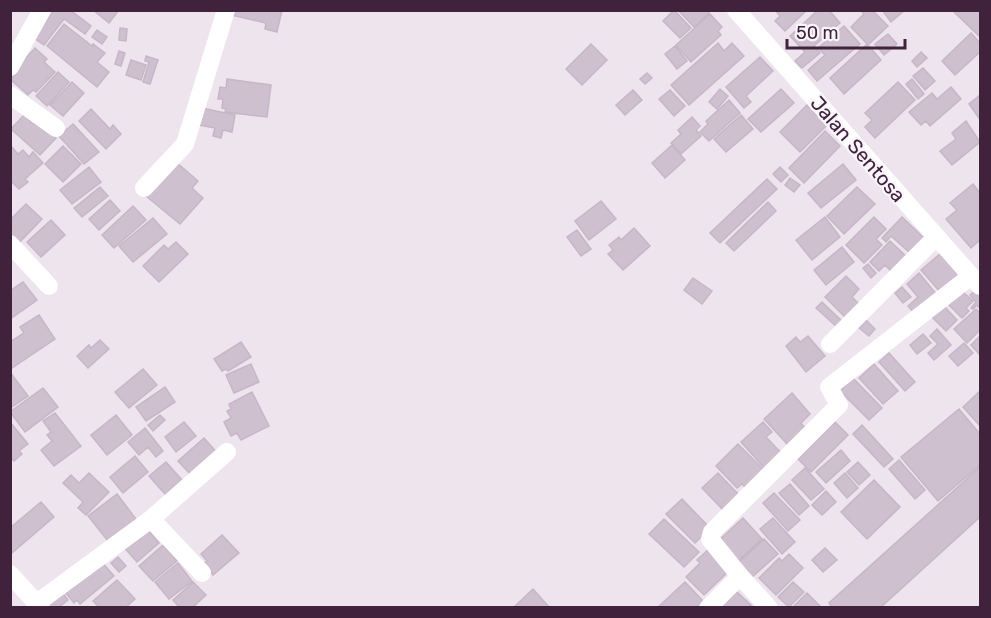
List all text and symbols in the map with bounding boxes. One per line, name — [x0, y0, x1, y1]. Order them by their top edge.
scale bar — [787, 12, 906, 50]
text: 50 m — [796, 22, 839, 44]
street label: Jalan Sentosa — [805, 91, 911, 207]

